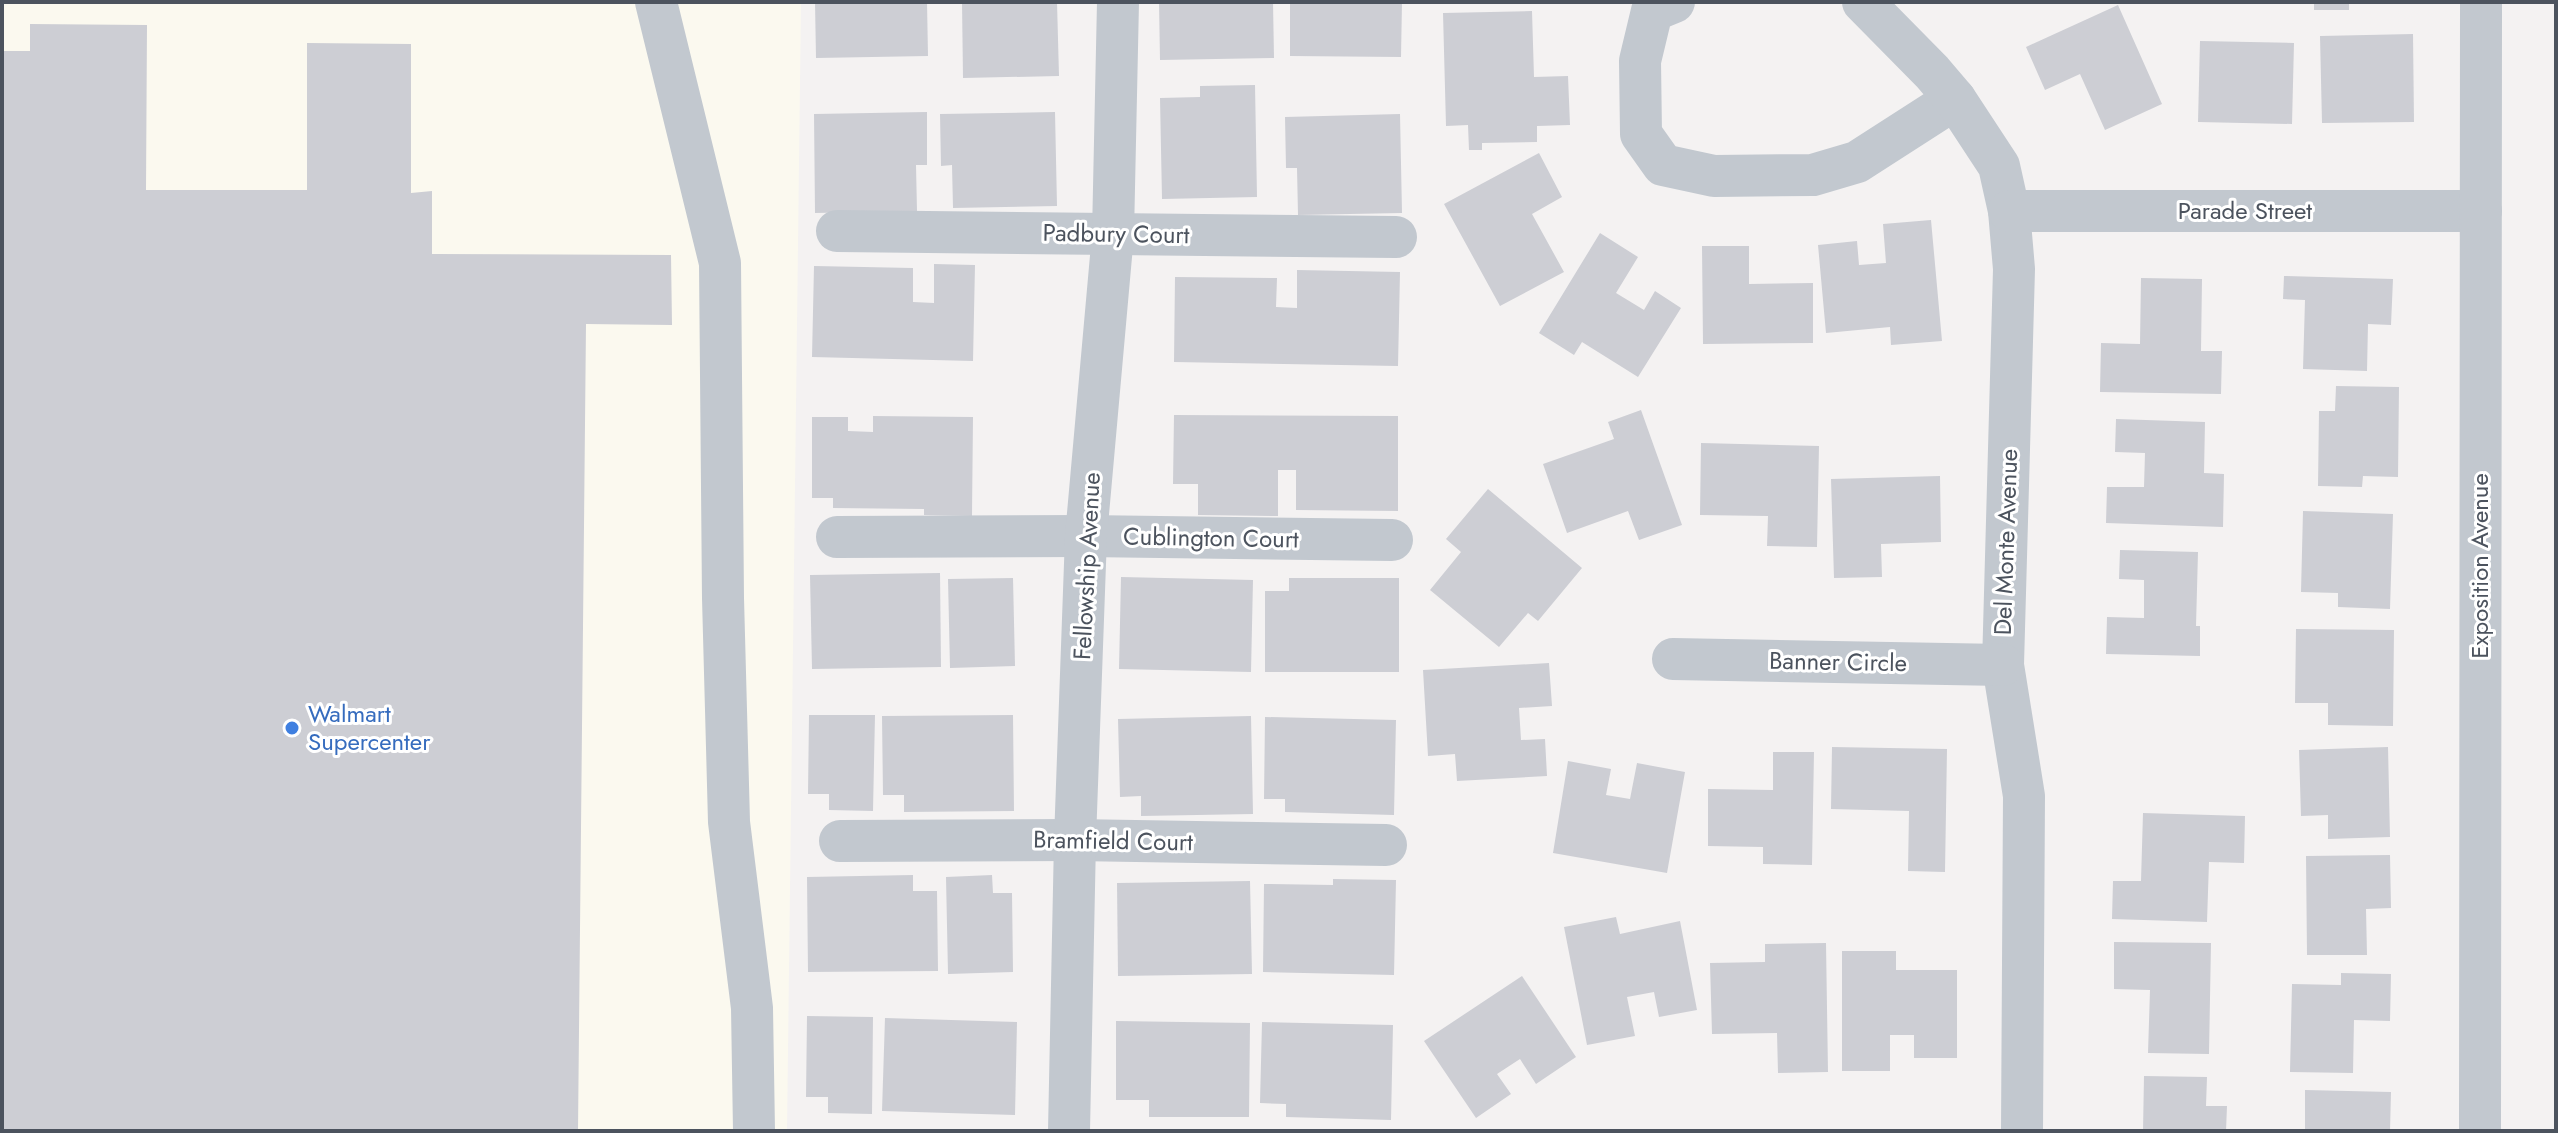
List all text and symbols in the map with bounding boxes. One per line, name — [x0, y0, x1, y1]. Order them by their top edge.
street label: Parade Street — [2178, 193, 2312, 228]
street label: Padbury Court — [1042, 215, 1190, 252]
street label: Del Monte Avenue — [1985, 448, 2026, 636]
street label: Fellowship Avenue — [1064, 471, 1109, 661]
street label: Exposition Avenue — [2462, 473, 2497, 659]
street label: Cublington Court — [1123, 518, 1299, 557]
street label: Banner Circle — [1769, 643, 1907, 680]
place label: Walmart Supercenter — [308, 696, 431, 759]
marker: Walmart Supercenter — [283, 719, 301, 737]
street label: Bramfield Court — [1033, 822, 1193, 859]

